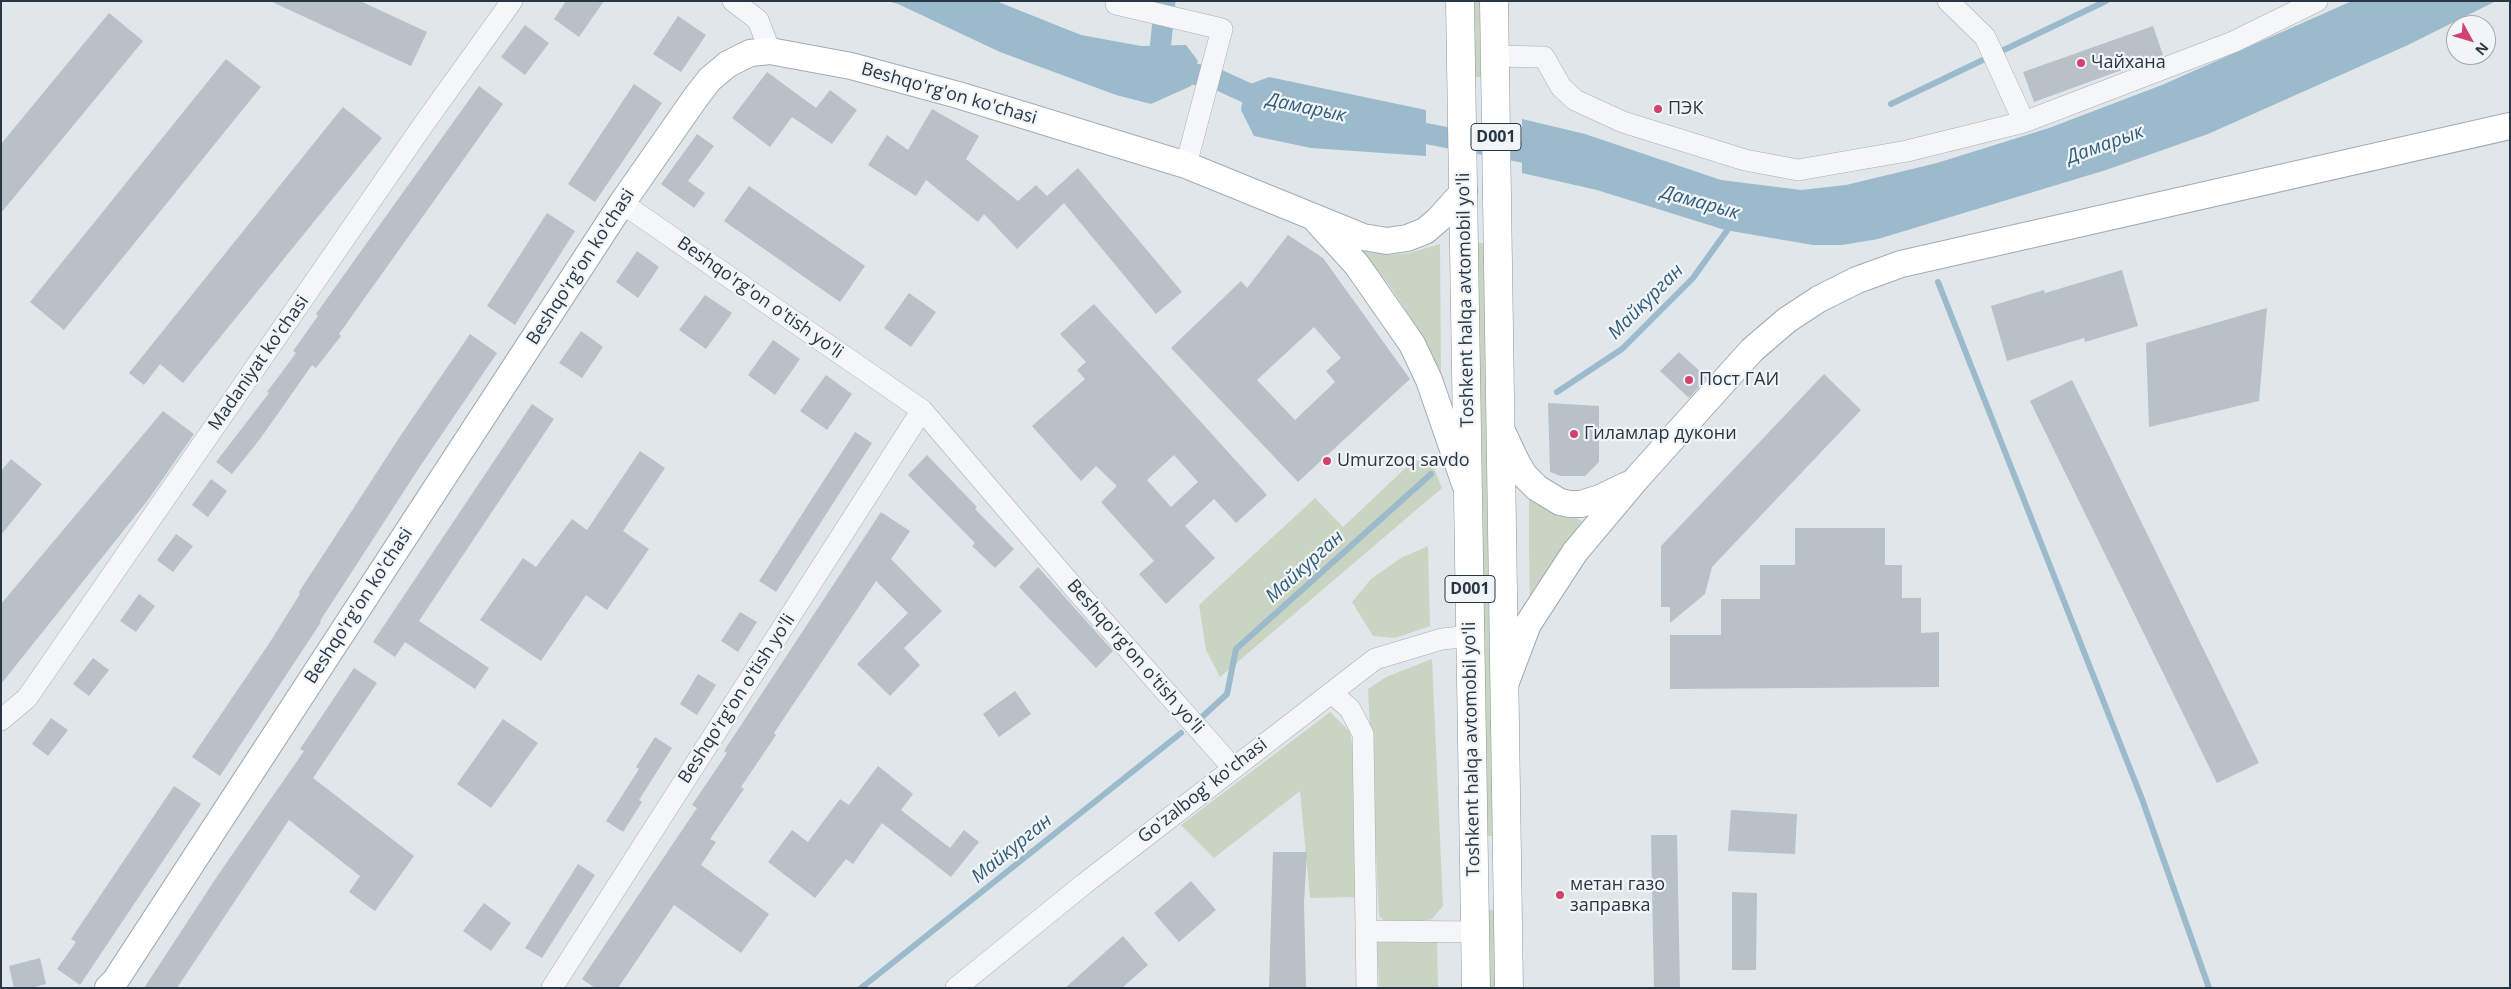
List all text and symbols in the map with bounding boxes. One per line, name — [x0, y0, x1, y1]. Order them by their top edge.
north arrow — [2446, 15, 2496, 65]
text: N — [2471, 39, 2493, 60]
place label: Чайхана — [2091, 52, 2166, 74]
marker: Чайхана — [2075, 57, 2087, 69]
street label: Beshqo'rg'on ko'chasi — [859, 59, 1039, 129]
water label: Дамарык — [1264, 88, 1348, 128]
place label: ПЭК — [1668, 98, 1703, 120]
marker: ПЭК — [1652, 103, 1664, 115]
water label: Дамарык — [2063, 121, 2147, 169]
road number: D001 — [1471, 124, 1521, 150]
street label: Toshkent halqa avtomobil yo'li — [1453, 172, 1479, 428]
water label: Дамарык — [1658, 181, 1742, 225]
street label: Beshqo'rg'on ko'chasi — [522, 185, 640, 349]
street label: Beshqo'rg'on o'tish yo'li — [673, 232, 847, 364]
water label: Майкурган — [1604, 260, 1688, 344]
street label: Madaniyat ko'chasi — [204, 291, 314, 435]
place label: Пост ГАИ — [1699, 369, 1779, 391]
marker: Пост ГАИ — [1683, 374, 1695, 386]
place label: Гиламлар дукони — [1584, 423, 1737, 445]
marker: Гиламлар дукони — [1568, 428, 1580, 440]
place label: Umurzoq savdo — [1337, 450, 1470, 472]
marker: Umurzoq savdo — [1321, 455, 1333, 467]
street label: Beshqo'rg'on ko'chasi — [300, 524, 418, 688]
water label: Майкурган — [1261, 526, 1349, 608]
street label: Beshqo'rg'on o'tish yo'li — [1062, 575, 1208, 739]
road number: D001 — [1445, 576, 1495, 602]
street label: Beshqo'rg'on o'tish yo'li — [674, 610, 800, 788]
street label: Toshkent halqa avtomobil yo'li — [1459, 621, 1485, 877]
street label: Go'zalbog' ko'chasi — [1134, 734, 1272, 848]
water label: Майкурган — [967, 810, 1057, 888]
place label: метан газо заправка — [1570, 874, 1665, 916]
marker: метан газо заправка — [1554, 889, 1566, 901]

